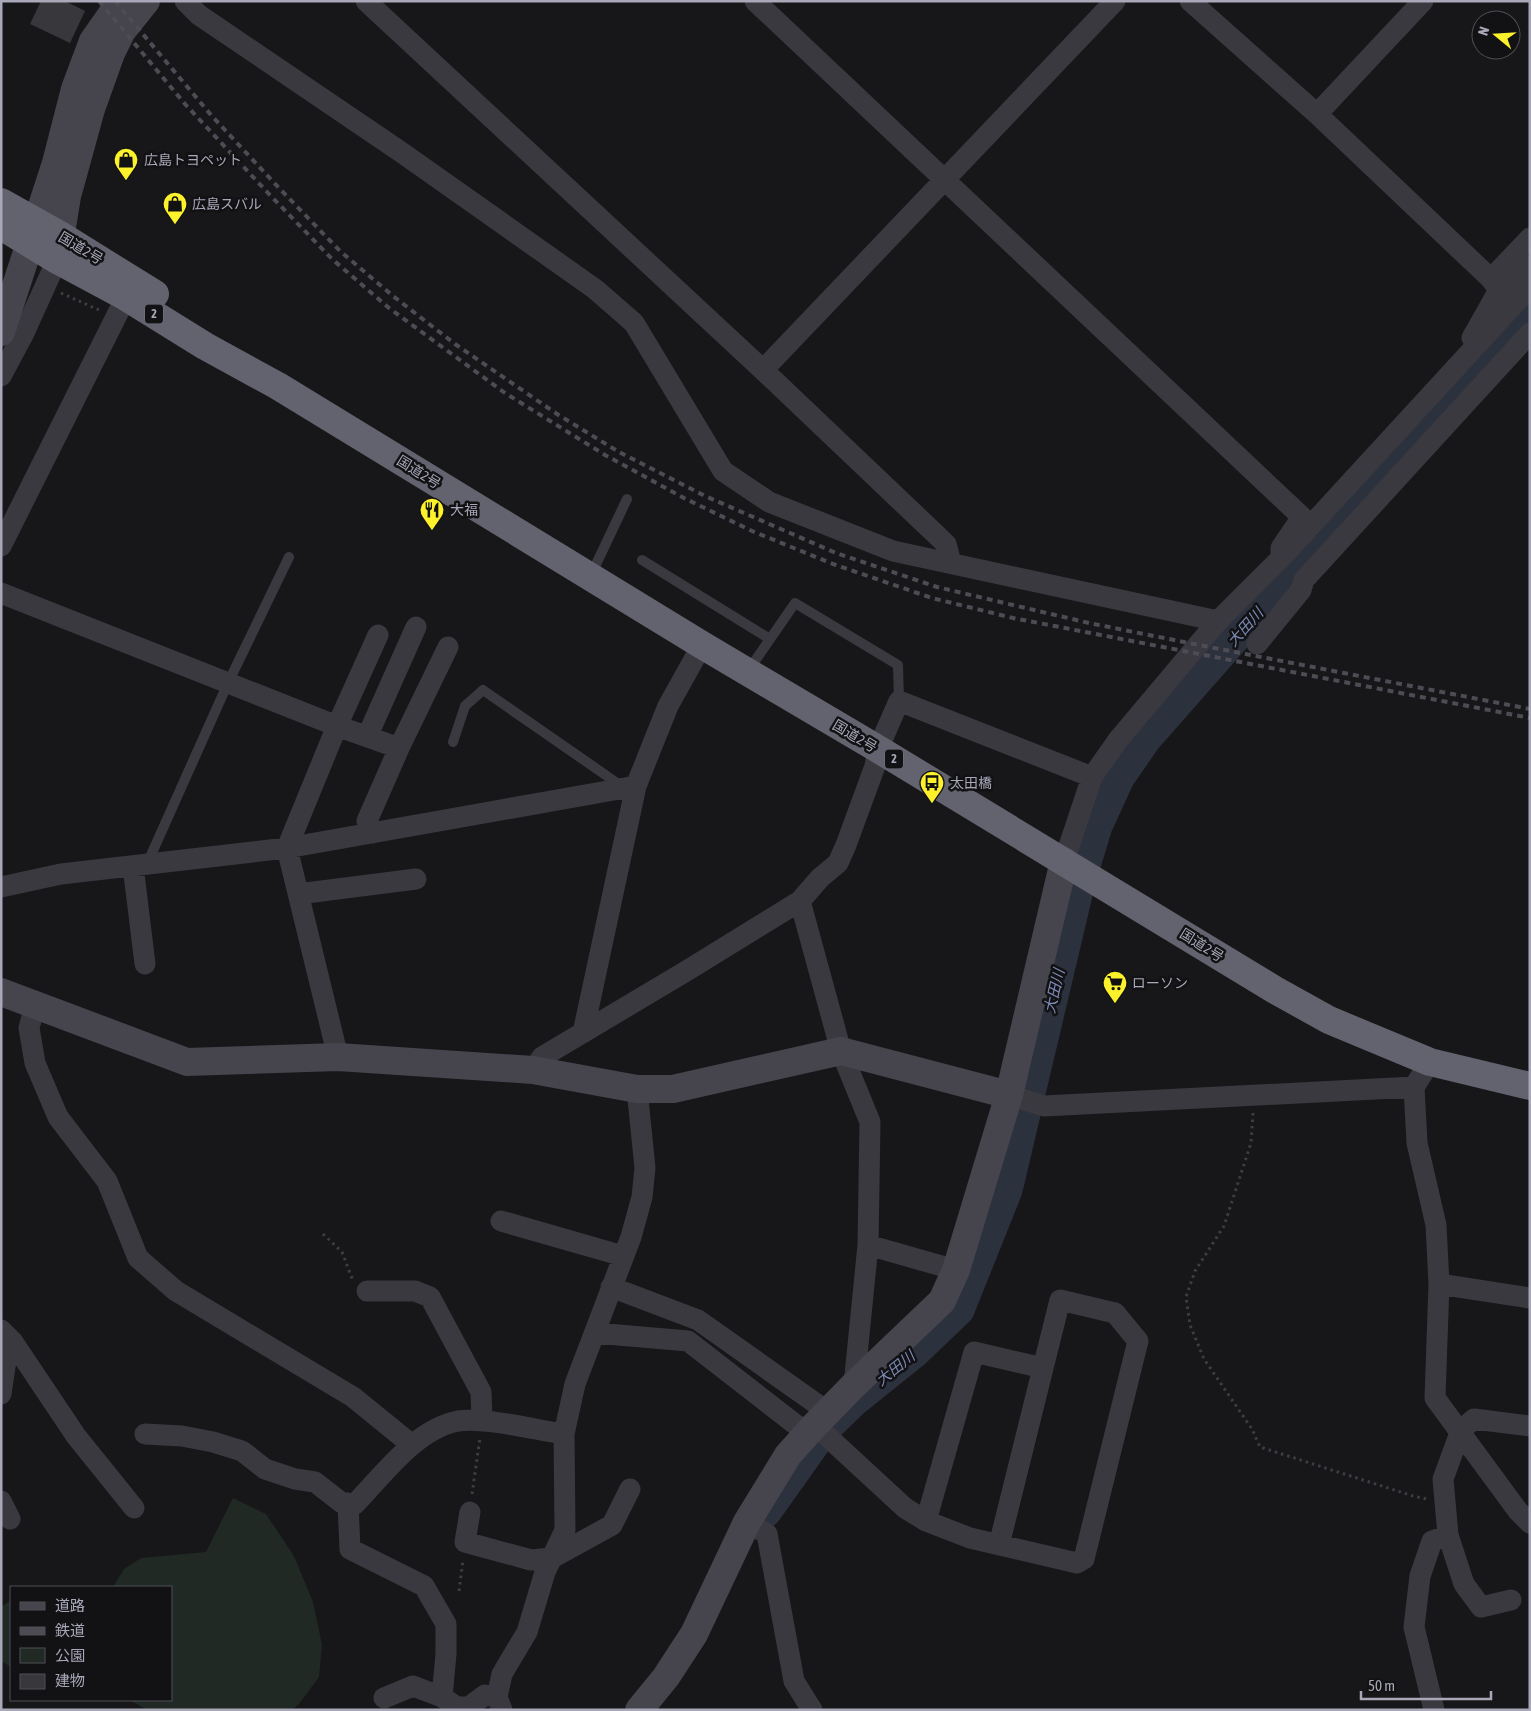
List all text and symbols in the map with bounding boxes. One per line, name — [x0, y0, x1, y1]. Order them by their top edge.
north arrow — [1471, 10, 1521, 60]
text: N — [1475, 25, 1493, 37]
shop icon: 広島トヨペット — [113, 147, 139, 181]
place label: 広島トヨペット — [144, 152, 242, 168]
shop icon: 広島スバル — [162, 191, 188, 225]
place label: 広島スバル — [192, 196, 262, 212]
street label: 国道2号 — [56, 229, 106, 267]
road number: 2 — [145, 304, 163, 324]
street label: 国道2号 — [394, 452, 444, 492]
restaurant icon: 大福 — [419, 497, 445, 531]
place label: 大福 — [450, 502, 478, 518]
water label: 大田川 — [1224, 603, 1268, 649]
street label: 国道2号 — [830, 717, 880, 755]
road number: 2 — [885, 750, 903, 769]
bus stop icon: 太田橋 — [919, 770, 945, 804]
place label: 太田橋 — [950, 775, 992, 791]
street label: 国道2号 — [1177, 925, 1227, 965]
water label: 大田川 — [1041, 965, 1068, 1015]
supermarket icon: ローソン — [1102, 970, 1128, 1004]
place label: ローソン — [1132, 975, 1188, 991]
water label: 大田川 — [872, 1346, 919, 1389]
legend — [10, 1586, 172, 1701]
text: 道路 — [55, 1597, 85, 1614]
text: 鉄道 — [55, 1622, 85, 1639]
text: 公園 — [55, 1647, 85, 1664]
scale bar — [1361, 1668, 1491, 1700]
text: 建物 — [55, 1672, 85, 1689]
text: 50 m — [1368, 1677, 1395, 1694]

